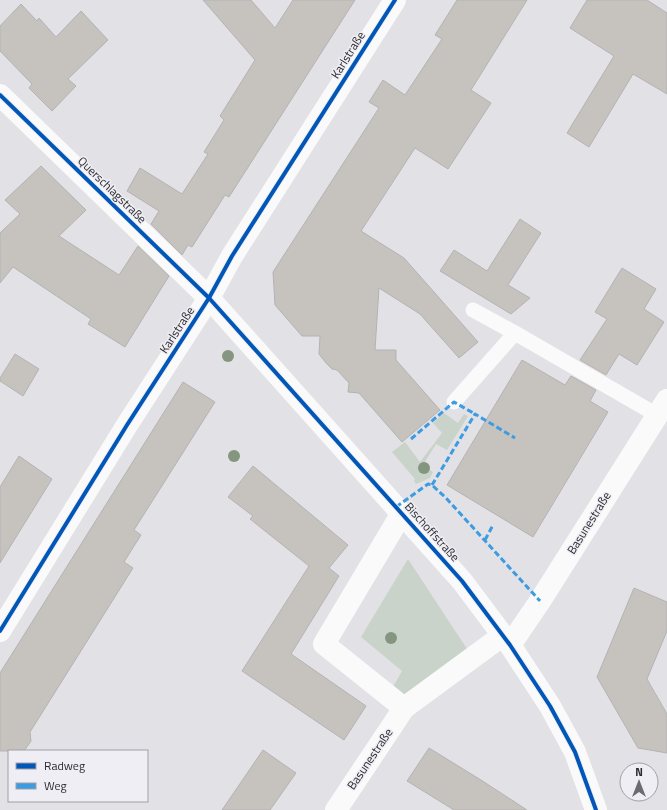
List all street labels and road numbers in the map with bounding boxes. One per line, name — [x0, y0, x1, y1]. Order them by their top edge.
street label: Karlstraße — [326, 27, 370, 82]
street label: Querschlagstraße — [74, 152, 151, 228]
street label: Karlstraße — [154, 302, 199, 357]
street label: Basunestraße — [562, 488, 615, 558]
street label: Bischoffstraße — [400, 498, 464, 566]
street label: Basunestraße — [342, 724, 397, 793]

